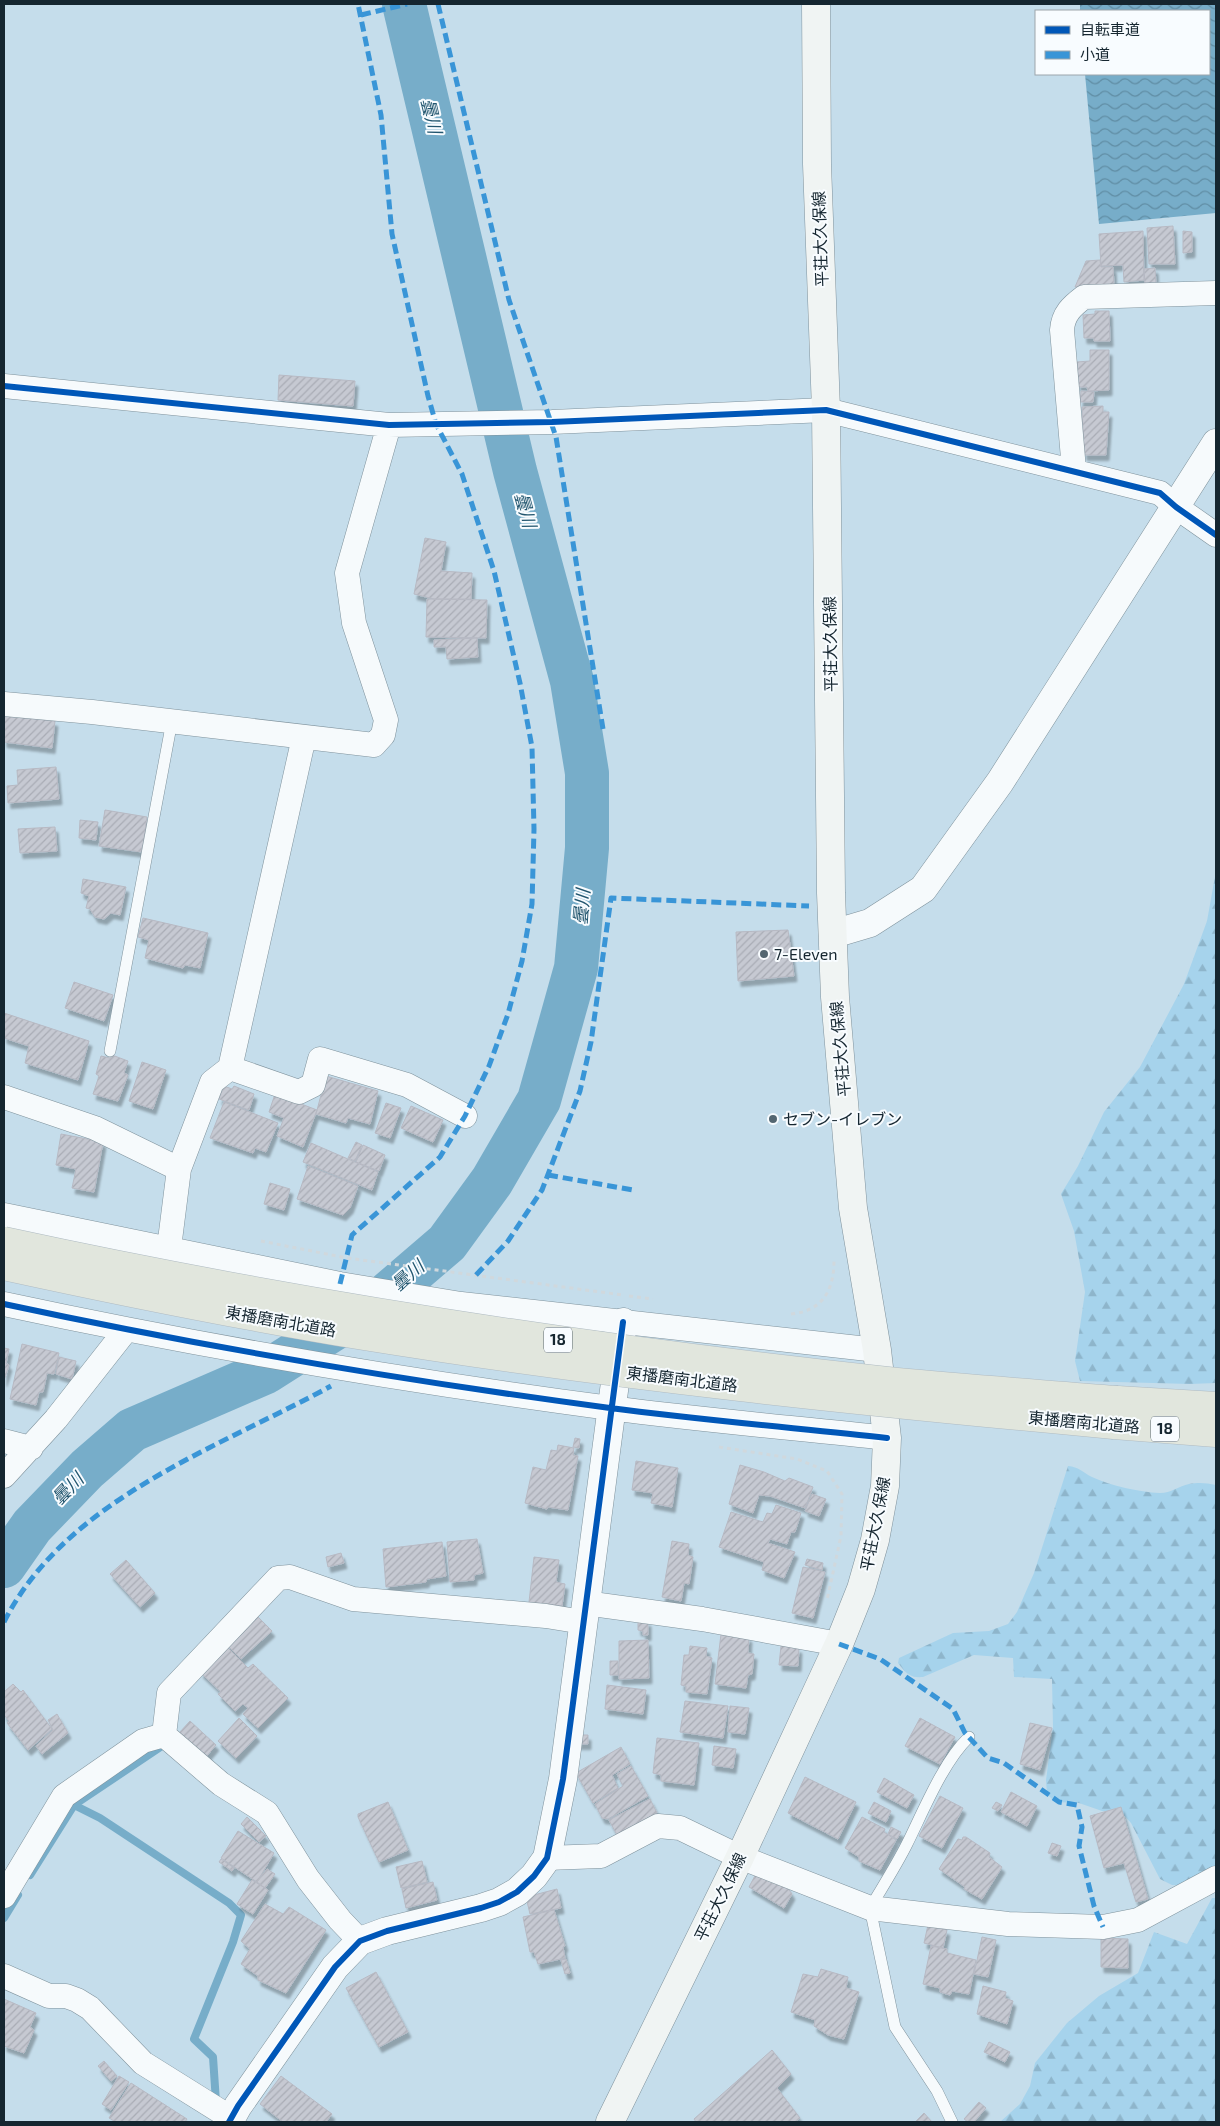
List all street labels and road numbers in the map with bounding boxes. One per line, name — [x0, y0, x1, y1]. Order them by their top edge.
street label: 平荘大久保線 — [808, 191, 831, 287]
street label: 平荘大久保線 — [819, 596, 840, 692]
street label: 平荘大久保線 — [826, 1000, 853, 1098]
street label: 東播磨南北道路 — [224, 1301, 338, 1340]
road number: 18 — [544, 1328, 572, 1352]
street label: 東播磨南北道路 — [625, 1362, 739, 1395]
street label: 東播磨南北道路 — [1027, 1407, 1141, 1436]
road number: 18 — [1151, 1416, 1179, 1442]
street label: 平荘大久保線 — [856, 1475, 893, 1573]
street label: 平荘大久保線 — [690, 1849, 749, 1944]

